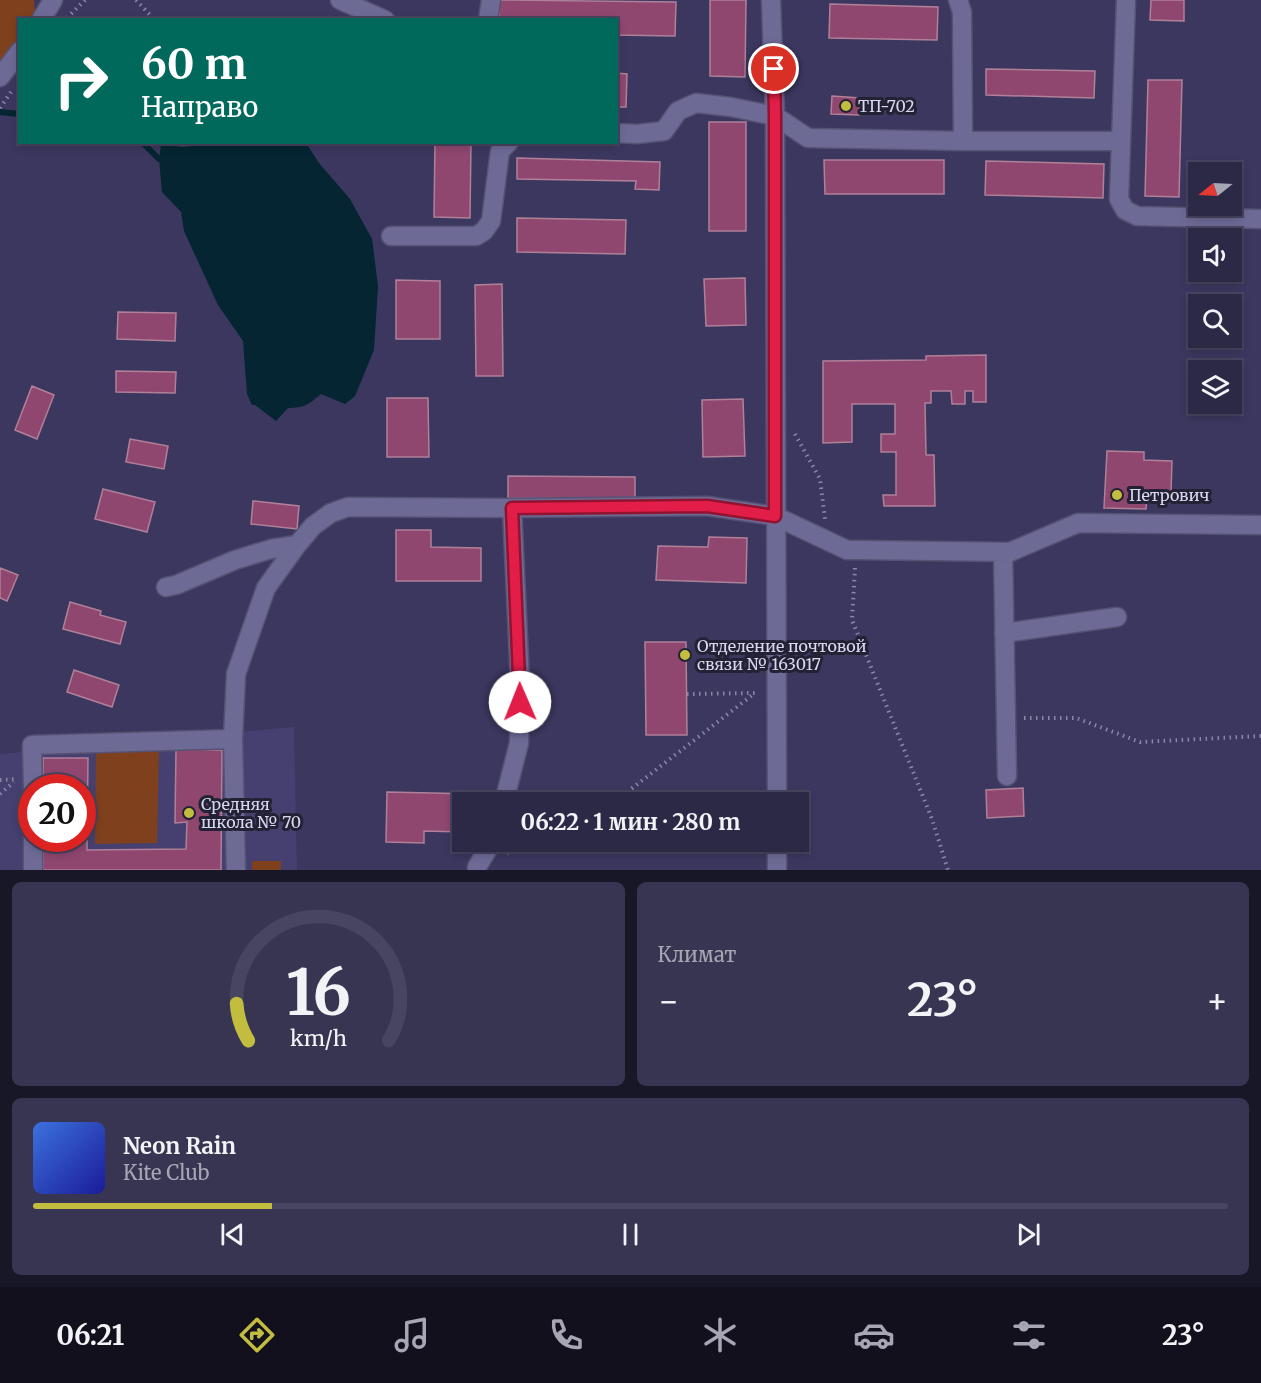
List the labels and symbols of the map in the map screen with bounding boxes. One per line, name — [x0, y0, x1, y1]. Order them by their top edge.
pin — [748, 43, 799, 94]
place label: ТП-702 — [858, 96, 915, 116]
marker: ТП-702 — [839, 99, 853, 113]
north arrow — [1188, 162, 1242, 216]
place label: Петрович — [1129, 485, 1210, 505]
marker: Петрович — [1110, 488, 1124, 502]
place label: Отделение почтовой связи № 163017 — [697, 636, 867, 674]
marker: Отделение почтовой связи № 163017 — [678, 648, 692, 662]
position arrow — [488, 670, 552, 734]
speed limit sign: 20 — [18, 774, 96, 852]
place label: Средняя школа № 70 — [201, 794, 301, 832]
marker: Средняя школа № 70 — [182, 806, 196, 820]

